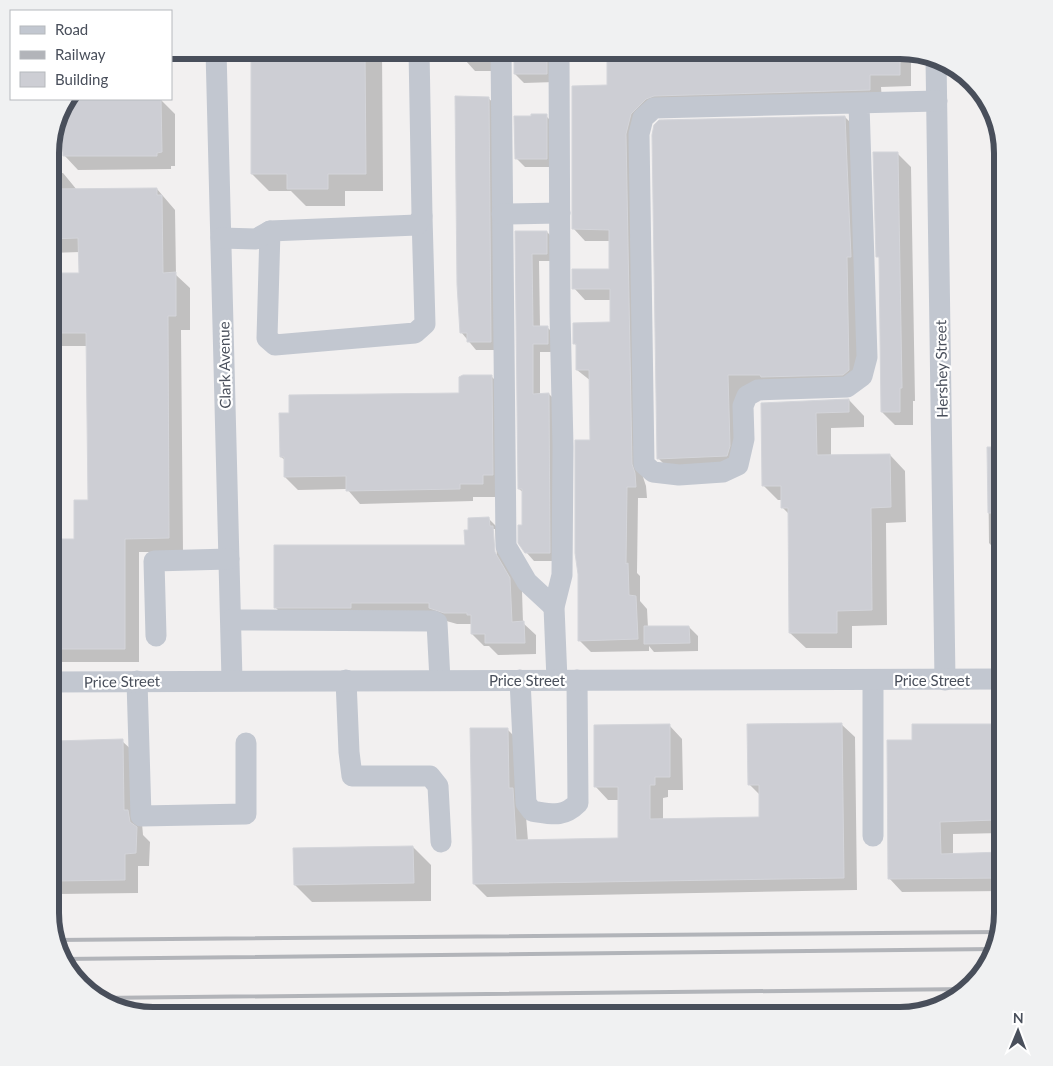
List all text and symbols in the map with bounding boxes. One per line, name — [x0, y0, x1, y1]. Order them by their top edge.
legend — [10, 10, 172, 100]
text: Road — [55, 20, 88, 38]
text: Railway — [55, 45, 106, 63]
text: Building — [55, 70, 108, 88]
street label: Hershey Street — [931, 319, 951, 418]
street label: Clark Avenue — [214, 321, 234, 409]
street label: Price Street — [84, 671, 161, 691]
street label: Price Street — [489, 671, 566, 689]
street label: Price Street — [894, 671, 971, 689]
north arrow — [993, 1006, 1043, 1056]
text: N — [1013, 1009, 1024, 1026]

